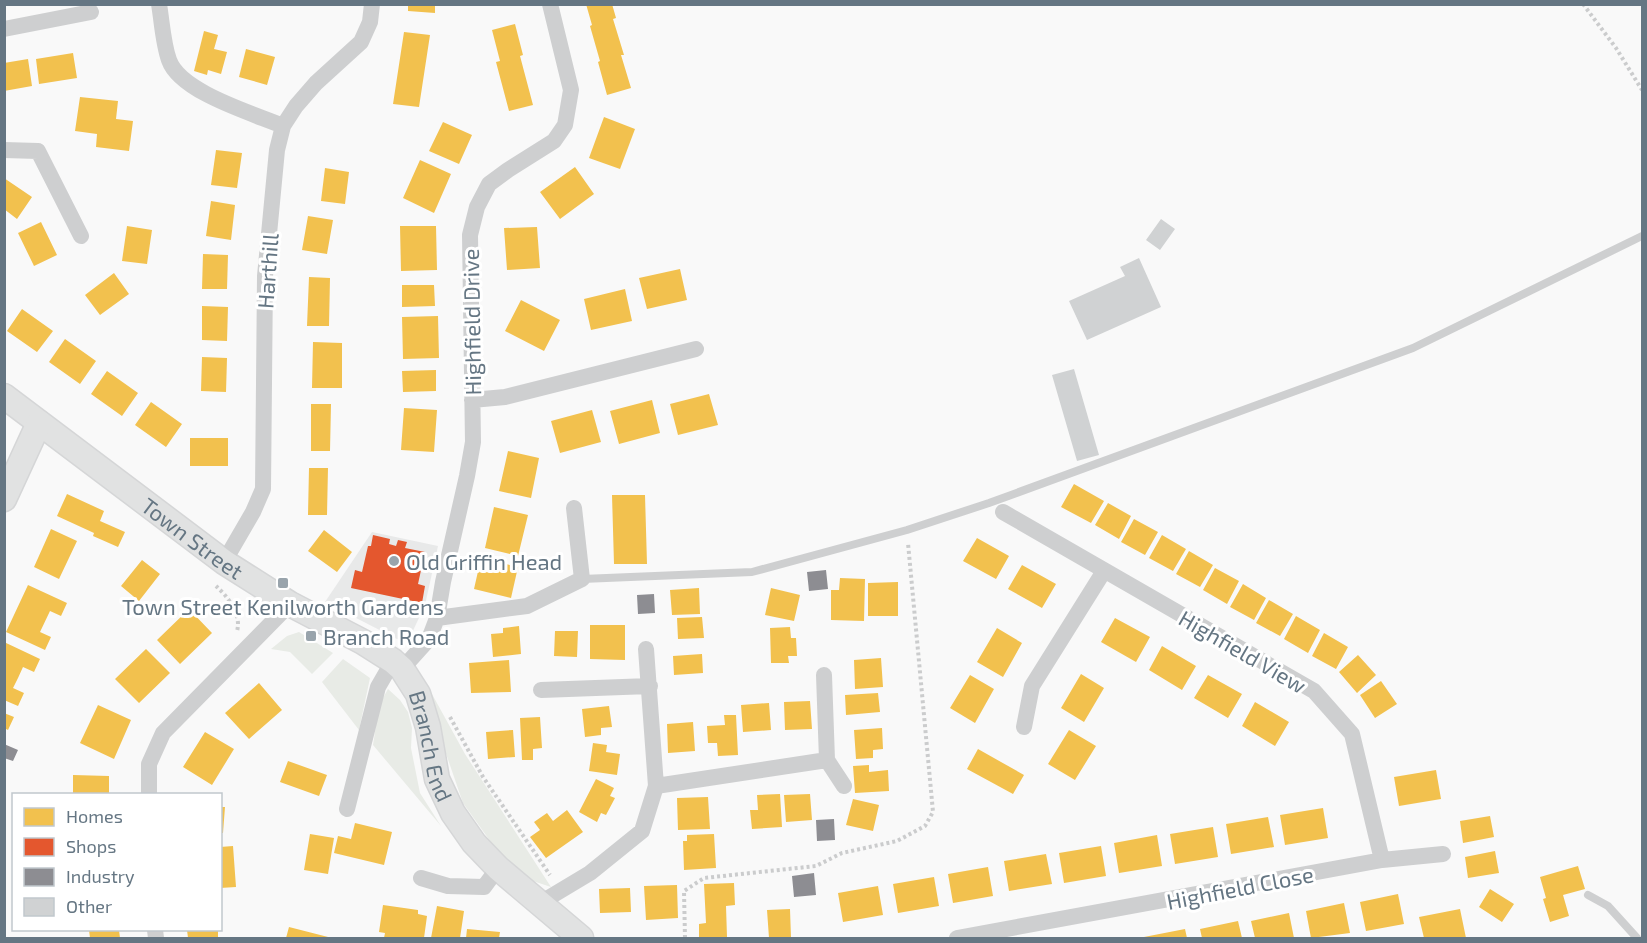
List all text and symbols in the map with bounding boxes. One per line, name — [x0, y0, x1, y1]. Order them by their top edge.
street label: Harthill — [251, 232, 283, 309]
street label: Highfield Drive — [457, 248, 485, 396]
street label: Town Street — [137, 492, 248, 584]
place label: Old Griffin Head — [406, 548, 562, 574]
marker: Old Griffin Head — [387, 554, 401, 568]
marker: Town Street Kenilworth Gardens — [276, 576, 290, 590]
place label: Town Street Kenilworth Gardens — [122, 593, 444, 619]
street label: Highfield View — [1175, 604, 1311, 698]
place label: Branch Road — [323, 623, 449, 649]
marker: Branch Road — [304, 629, 318, 643]
street label: Branch End — [405, 687, 459, 805]
legend — [12, 793, 222, 931]
text: Homes — [66, 805, 123, 827]
text: Shops — [66, 835, 116, 857]
street label: Highfield Close — [1164, 860, 1316, 914]
text: Industry — [66, 865, 135, 887]
text: Other — [66, 895, 112, 917]

